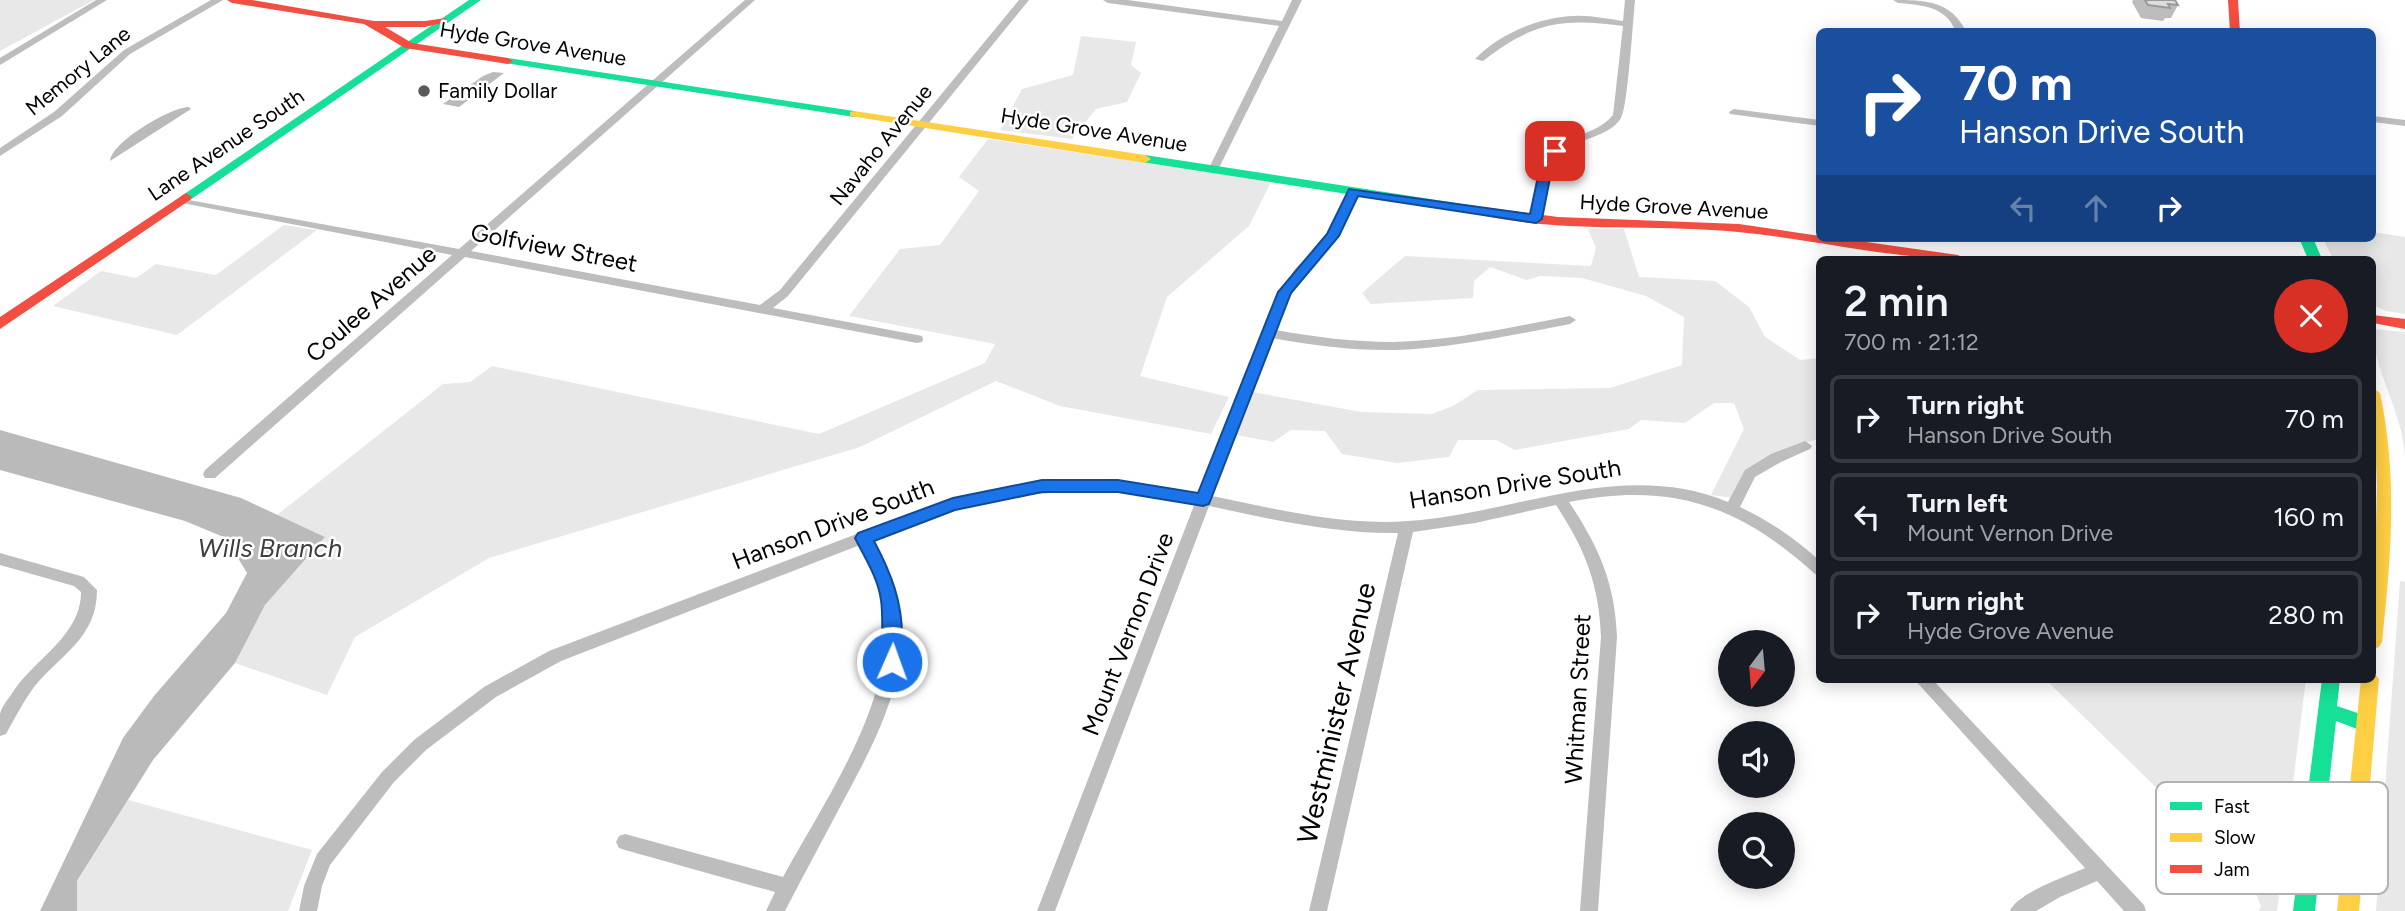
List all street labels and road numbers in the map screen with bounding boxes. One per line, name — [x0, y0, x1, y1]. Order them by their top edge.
street label: Hyde Grove Avenue — [438, 16, 628, 71]
street label: Memory Lane — [20, 21, 135, 120]
street label: Navaho Avenue — [824, 79, 937, 210]
street label: Lane Avenue South — [143, 83, 308, 206]
street label: Hyde Grove Avenue — [999, 102, 1189, 157]
street label: Hyde Grove Avenue — [1579, 189, 1769, 224]
street label: Golfview Street — [468, 217, 640, 278]
street label: Coulee Avenue — [300, 239, 442, 368]
street label: Hanson Drive South — [1407, 452, 1623, 515]
street label: Hanson Drive South — [728, 472, 938, 575]
street label: Mount Vernon Drive — [1075, 528, 1180, 739]
street label: Westminister Avenue — [1289, 579, 1383, 847]
street label: Whitman Street — [1559, 613, 1596, 785]

